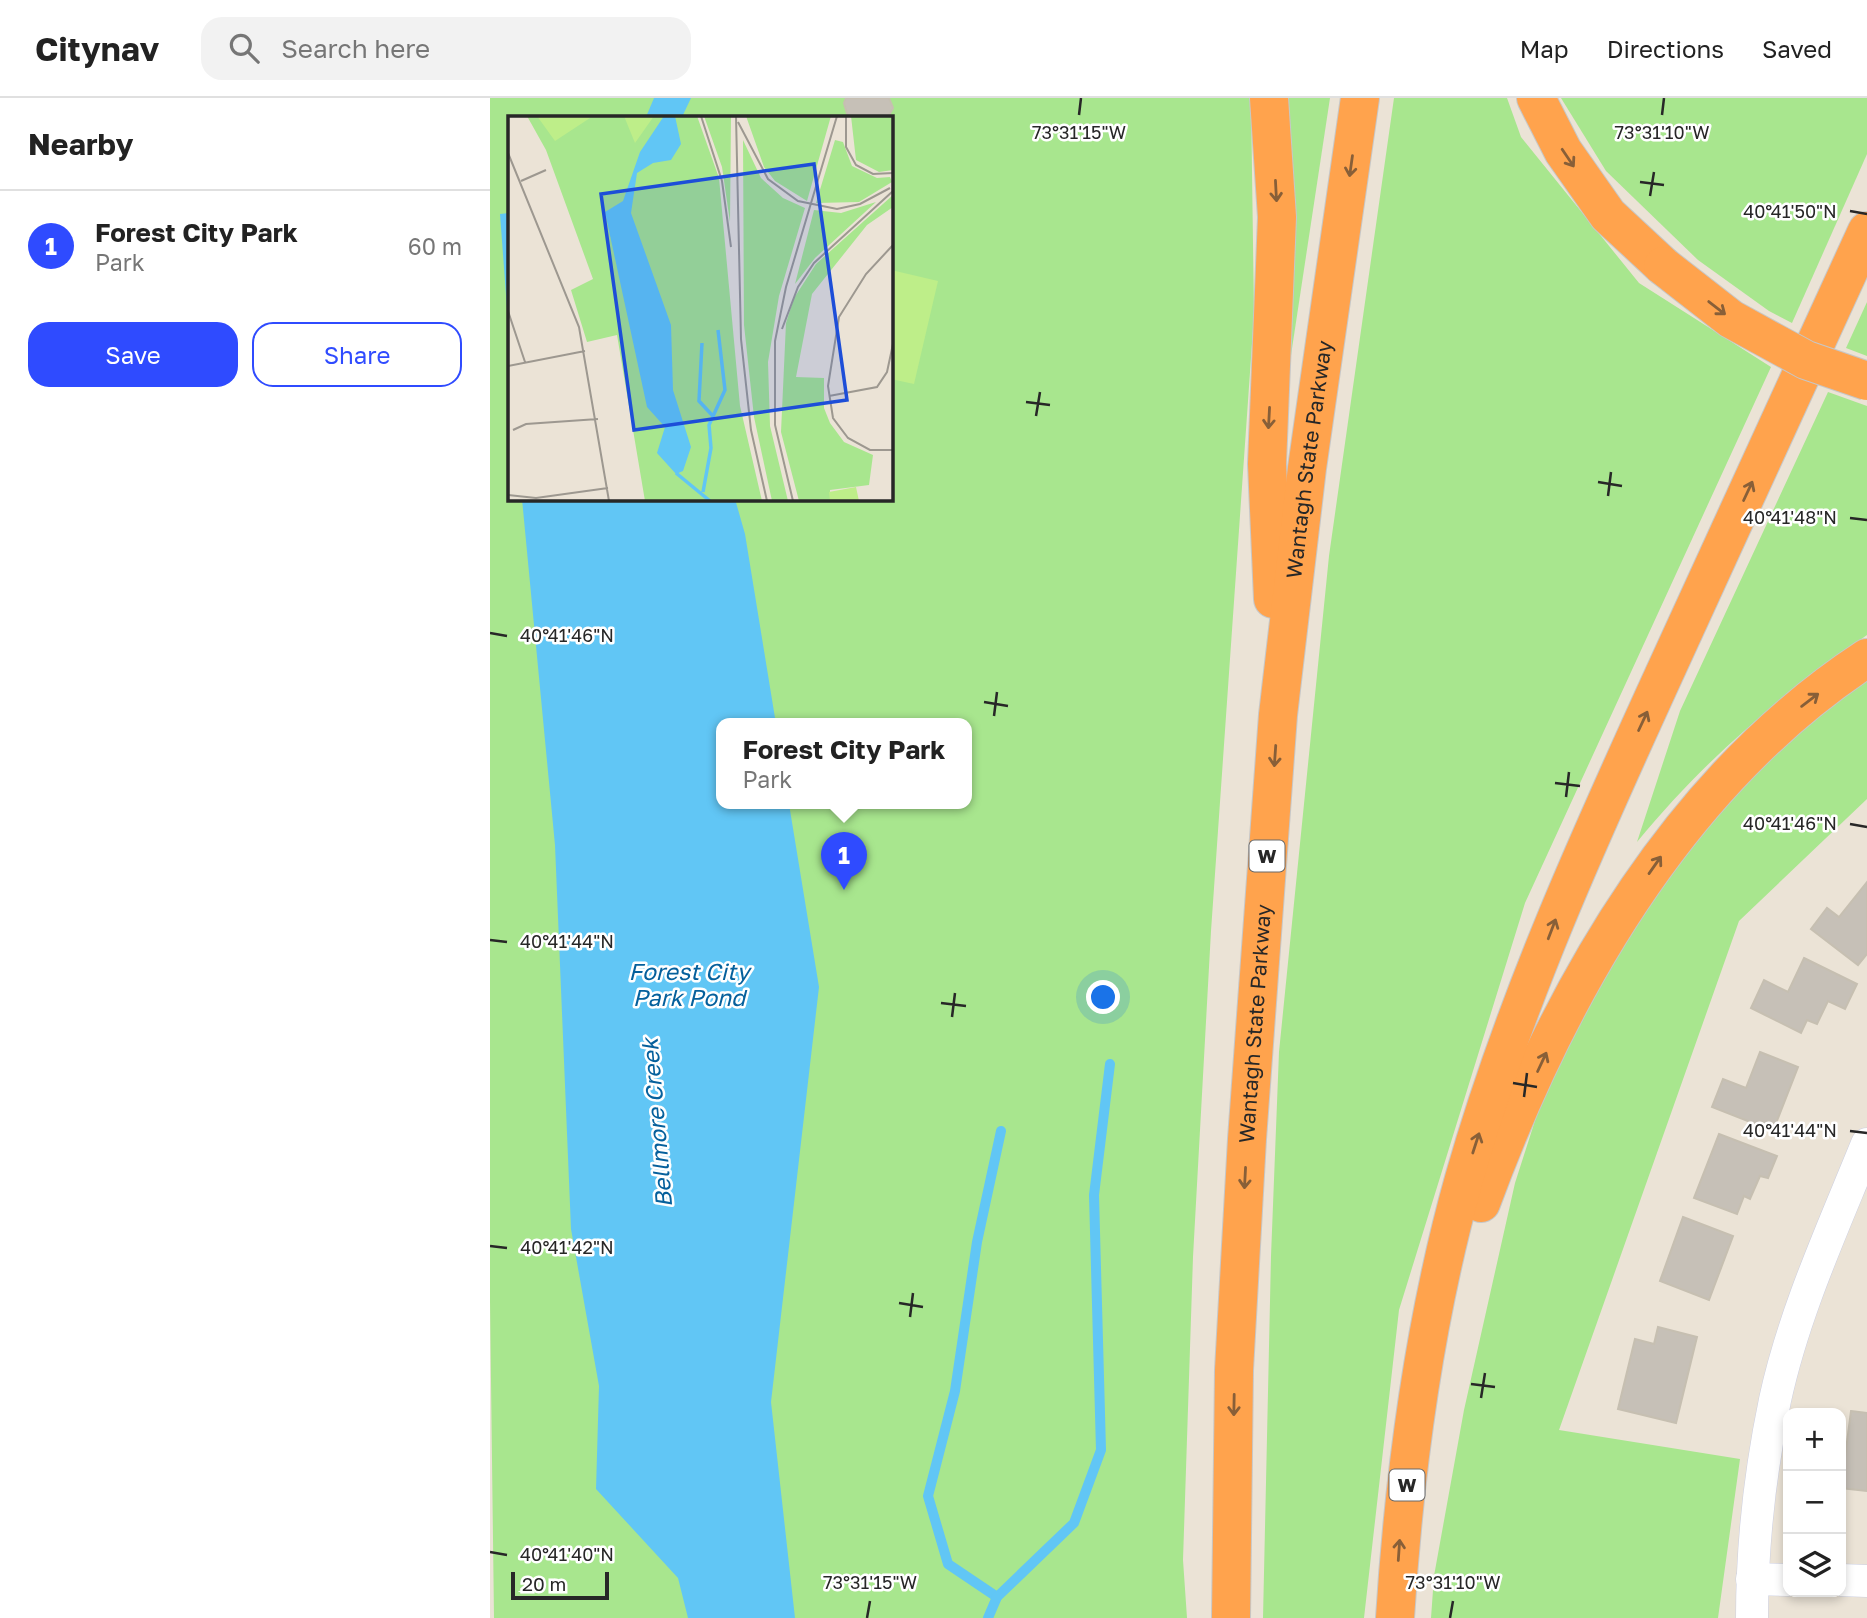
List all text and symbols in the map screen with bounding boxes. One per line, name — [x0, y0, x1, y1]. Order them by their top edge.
search box — [201, 17, 691, 80]
text: Citynav — [35, 29, 159, 68]
icon: search — [225, 29, 263, 67]
text: Search here — [281, 33, 430, 64]
text: Map — [1520, 34, 1569, 63]
text: Directions — [1607, 34, 1724, 63]
text: Saved — [1762, 34, 1832, 63]
inset map — [508, 116, 892, 500]
text: 73°31'15"W — [1032, 121, 1126, 143]
text: 73°31'10"W — [1615, 121, 1709, 143]
text: Nearby — [28, 126, 133, 162]
one-way arrow — [1561, 148, 1575, 167]
one-way arrow — [1344, 154, 1357, 176]
one-way arrow — [1269, 179, 1282, 202]
text: 40°41'50"N — [1743, 200, 1837, 222]
text: Forest City Park — [95, 217, 298, 248]
text: 1 — [45, 232, 57, 260]
text: 60 m — [408, 232, 462, 260]
text: Park — [95, 248, 145, 276]
one-way arrow — [1707, 300, 1725, 315]
button: Save — [28, 322, 238, 387]
button: Share — [252, 322, 462, 387]
street label: Wantagh State Parkway — [1280, 338, 1337, 580]
one-way arrow — [1263, 406, 1276, 429]
one-way arrow — [1742, 481, 1755, 503]
text: 40°41'48"N — [1743, 506, 1837, 528]
text: 40°41'46"N — [520, 624, 614, 646]
one-way arrow — [1800, 693, 1819, 707]
one-way arrow — [1637, 710, 1650, 732]
popup — [716, 718, 972, 809]
text: Forest City Park — [743, 734, 945, 765]
one-way arrow — [1268, 744, 1281, 766]
text: Park — [743, 765, 792, 793]
text: 40°41'46"N — [1743, 812, 1837, 834]
pin: 1 — [821, 832, 867, 890]
road number: W — [1250, 841, 1284, 872]
one-way arrow — [1648, 856, 1662, 875]
street label: Wantagh State Parkway — [1233, 903, 1276, 1144]
one-way arrow — [1546, 919, 1559, 940]
text: 40°41'44"N — [520, 930, 614, 952]
water label: Forest City Park Pond — [629, 957, 753, 1011]
your location — [1086, 980, 1120, 1014]
water label: Bellmore Creek — [634, 1035, 677, 1209]
one-way arrow — [1536, 1052, 1549, 1073]
text: 40°41'44"N — [1743, 1119, 1837, 1141]
one-way arrow — [1471, 1133, 1483, 1155]
one-way arrow — [1238, 1166, 1251, 1189]
text: 40°41'42"N — [520, 1236, 614, 1258]
one-way arrow — [1227, 1393, 1241, 1416]
map controls — [1783, 1408, 1846, 1597]
button: + — [1783, 1408, 1846, 1471]
road number: W — [1390, 1470, 1424, 1500]
button: − — [1783, 1471, 1846, 1534]
button: layers — [1783, 1534, 1846, 1597]
one-way arrow — [1393, 1539, 1406, 1562]
text: 40°41'40"N — [520, 1543, 614, 1565]
scale bar — [511, 1569, 609, 1601]
text: 73°31'15"W — [823, 1571, 917, 1593]
text: 73°31'10"W — [1406, 1571, 1500, 1593]
text: 20 m — [522, 1572, 566, 1595]

